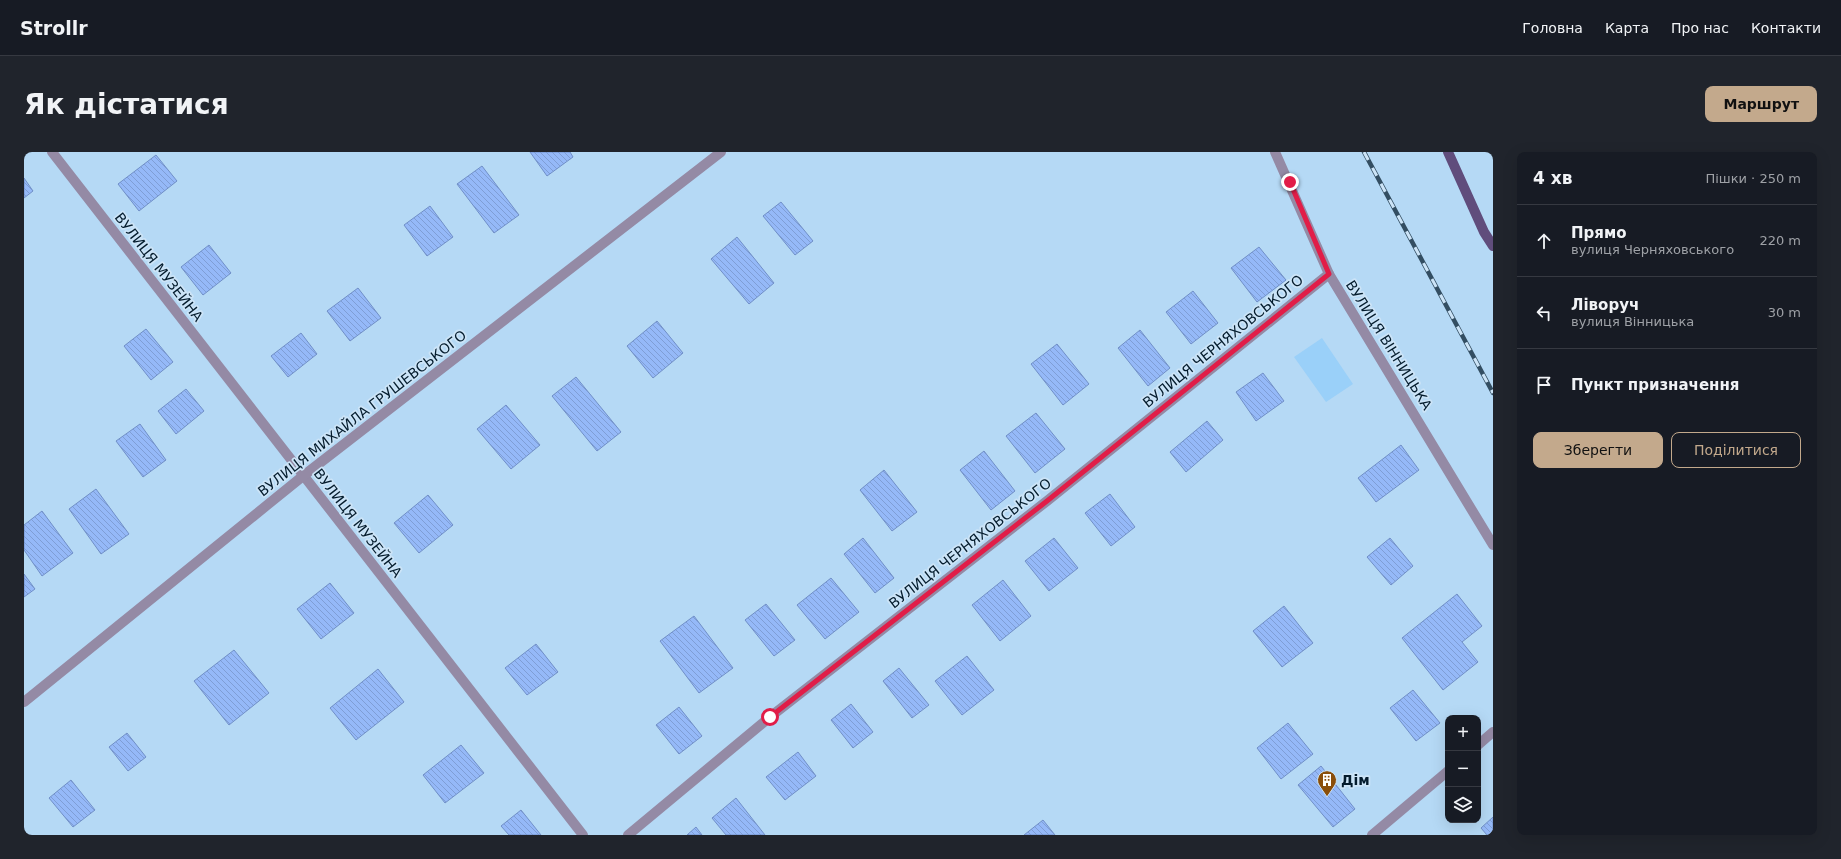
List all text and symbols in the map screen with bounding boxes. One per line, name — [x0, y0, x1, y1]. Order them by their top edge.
text: Strollr — [20, 17, 88, 39]
text: Головна — [1522, 20, 1583, 36]
text: Карта — [1605, 20, 1649, 36]
text: Про нас — [1671, 20, 1729, 36]
text: Контакти — [1751, 20, 1821, 36]
button: Маршрут — [1705, 86, 1817, 122]
text: Як дістатися — [24, 88, 229, 121]
text: 4 хв — [1533, 168, 1572, 188]
text: Пішки · 250 m — [1705, 171, 1801, 186]
route end — [1281, 173, 1299, 191]
street label: ВУЛИЦЯ МУЗЕЙНА — [112, 209, 207, 325]
text: Прямо — [1571, 224, 1627, 242]
icon: ahead — [1533, 230, 1555, 252]
text: 220 m — [1759, 233, 1801, 248]
text: вулиця Черняховського — [1571, 242, 1734, 257]
street label: ВУЛИЦЯ ЧЕРНЯХОВСЬКОГО — [1140, 271, 1306, 411]
street label: ВУЛИЦЯ ВІННИЦЬКА — [1343, 277, 1436, 413]
text: Ліворуч — [1571, 296, 1639, 314]
icon: left — [1533, 302, 1555, 324]
text: 30 m — [1768, 305, 1801, 320]
text: вулиця Вінницька — [1571, 314, 1694, 329]
street label: ВУЛИЦЯ МИХАЙЛА ГРУШЕВСЬКОГО — [254, 326, 469, 499]
icon: arrive — [1533, 374, 1555, 396]
text: Пункт призначення — [1571, 376, 1739, 394]
button: Зберегти — [1533, 432, 1663, 468]
button: Поділитися — [1671, 432, 1801, 468]
street label: ВУЛИЦЯ МУЗЕЙНА — [311, 465, 406, 581]
street label: ВУЛИЦЯ ЧЕРНЯХОВСЬКОГО — [886, 475, 1054, 611]
route start — [761, 708, 779, 726]
map controls — [1445, 715, 1481, 823]
button: + — [1445, 715, 1481, 751]
button: − — [1445, 751, 1481, 787]
building icon: Дім — [1316, 769, 1338, 797]
place label: Дім — [1341, 772, 1370, 788]
button: layers — [1445, 787, 1481, 823]

